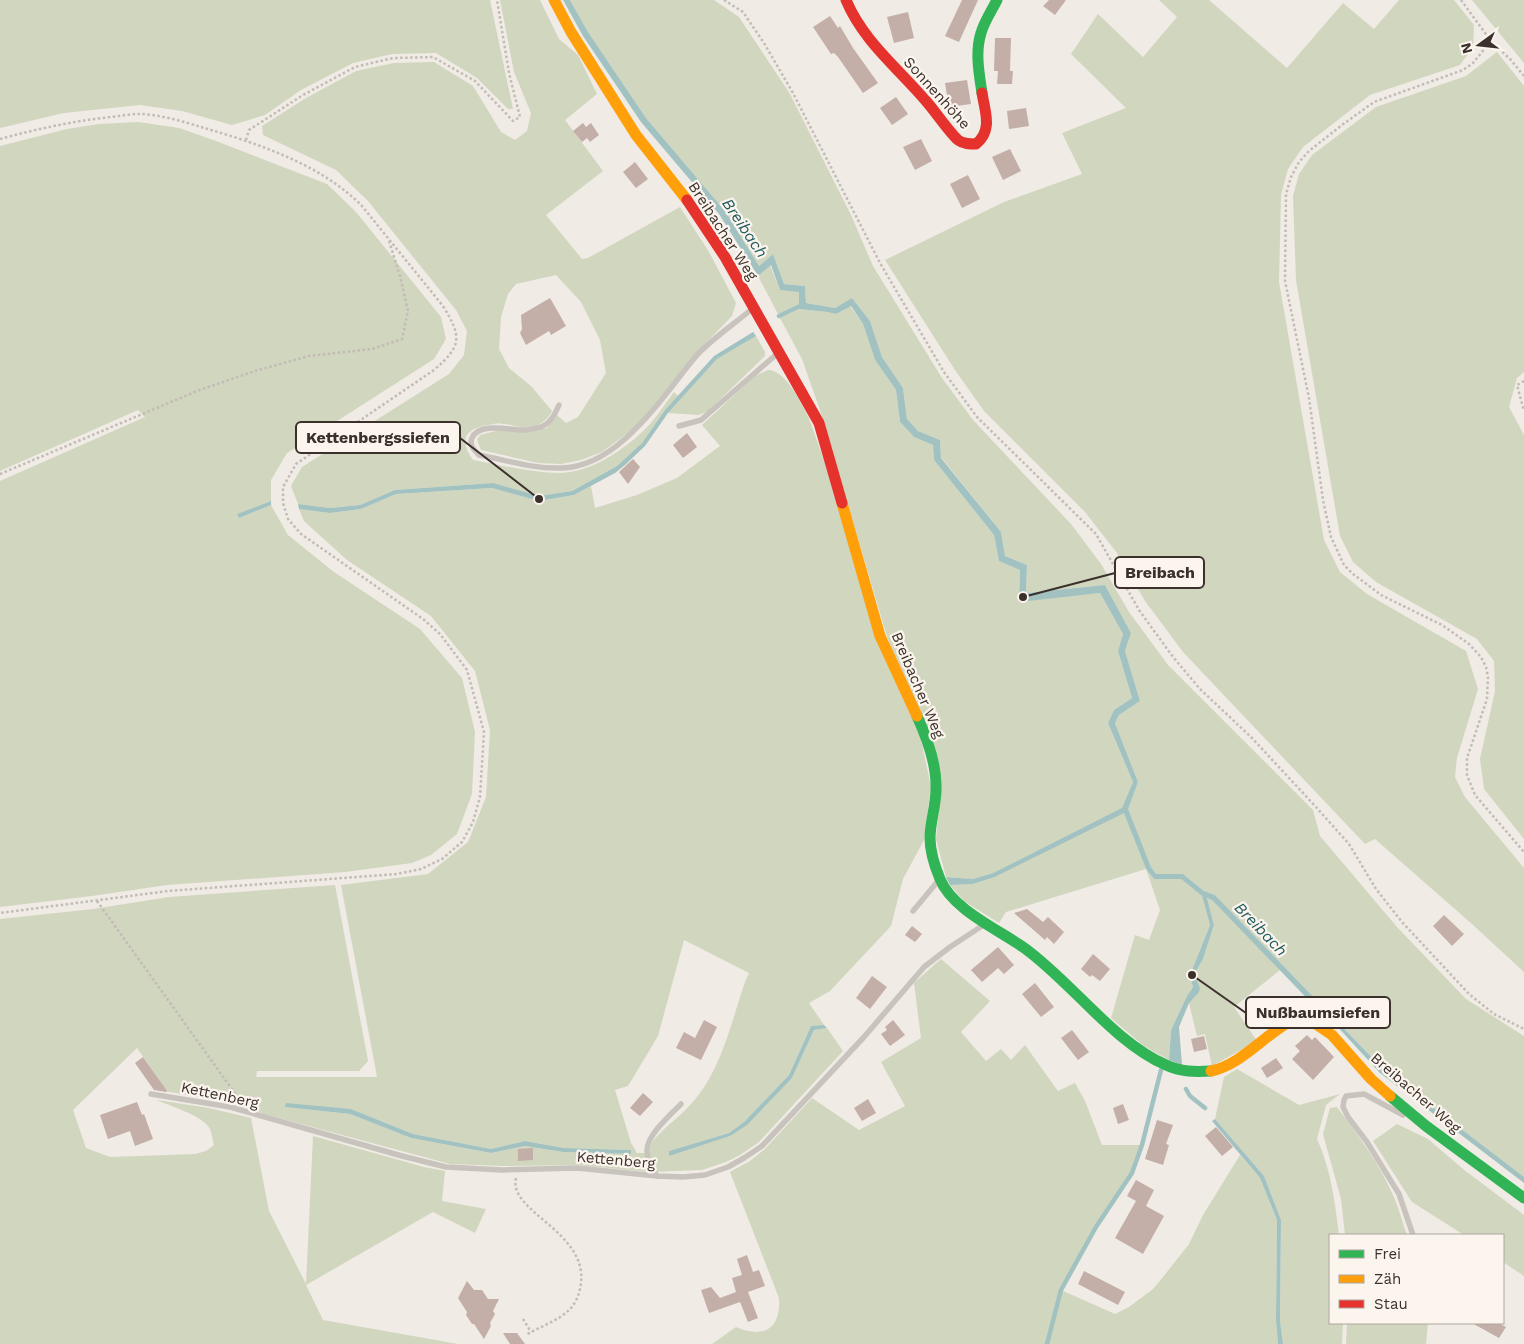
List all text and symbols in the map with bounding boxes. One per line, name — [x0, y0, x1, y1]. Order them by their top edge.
north arrow — [1454, 20, 1504, 70]
text: N — [1457, 41, 1476, 55]
street label: Sonnenhöhe — [900, 53, 974, 133]
street label: Breibacher Weg — [685, 178, 761, 284]
water label: Breibach — [718, 195, 772, 261]
callout: Kettenbergssiefen — [296, 422, 460, 453]
text: Kettenbergssiefen — [306, 428, 450, 447]
callout: Breibach — [1115, 557, 1204, 588]
text: Breibach — [1125, 563, 1195, 582]
street label: Breibacher Weg — [888, 629, 948, 741]
water label: Breibach — [1231, 898, 1291, 960]
callout: Nußbaumsiefen — [1246, 997, 1390, 1028]
text: Nußbaumsiefen — [1256, 1003, 1380, 1022]
street label: Breibacher Weg — [1367, 1049, 1465, 1137]
street label: Kettenberg — [179, 1078, 261, 1112]
street label: Kettenberg — [576, 1148, 656, 1172]
legend — [1329, 1234, 1504, 1324]
text: Frei — [1374, 1245, 1401, 1263]
text: Zäh — [1374, 1270, 1401, 1288]
text: Stau — [1374, 1295, 1408, 1313]

